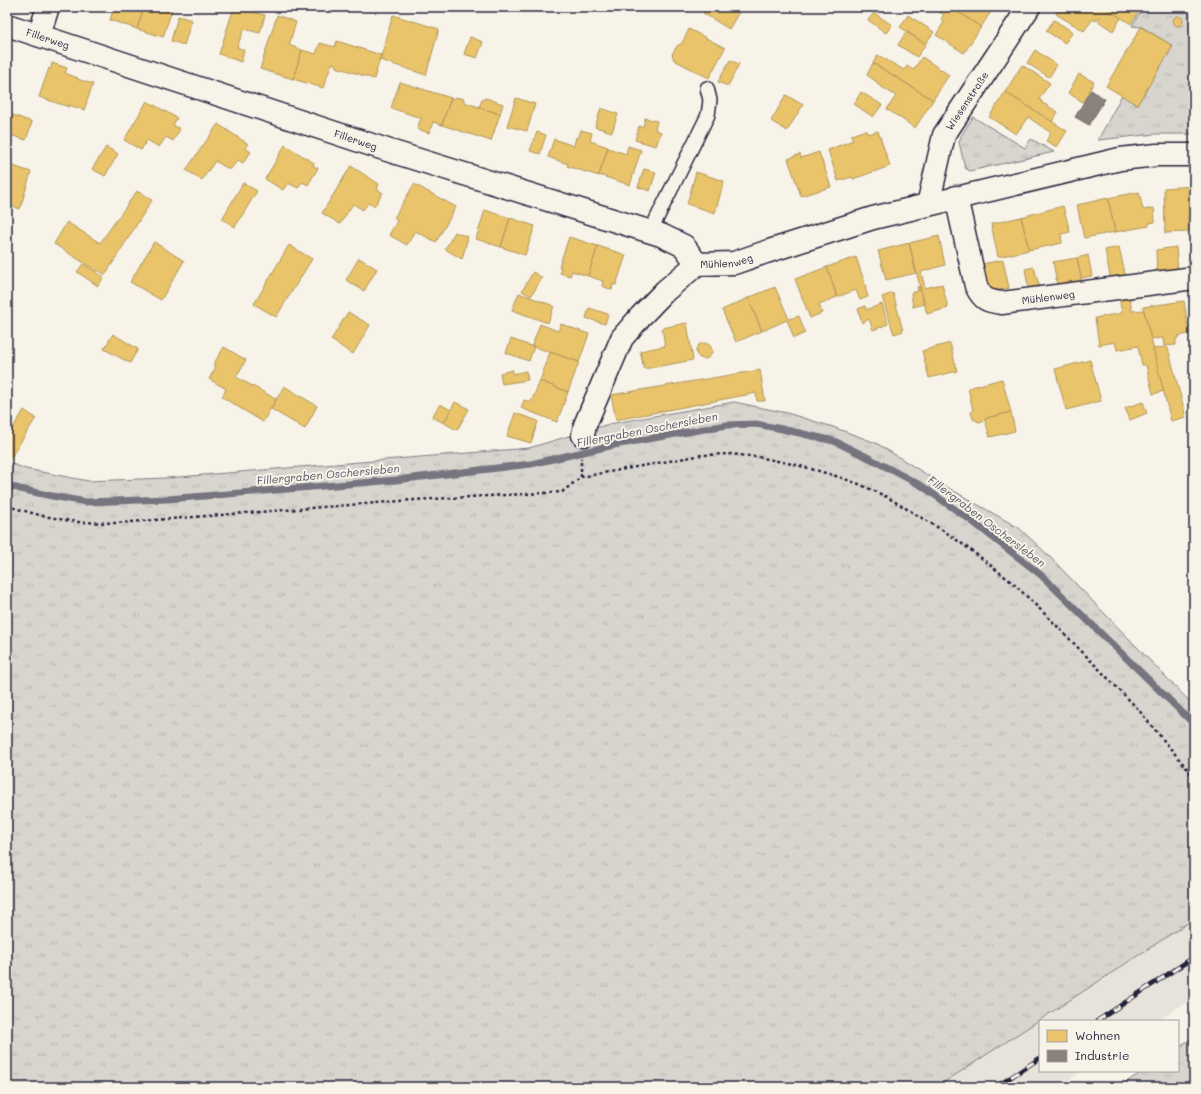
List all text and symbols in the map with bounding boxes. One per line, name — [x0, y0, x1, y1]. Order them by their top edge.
street label: Fillerweg — [24, 25, 71, 52]
street label: Wiesenstraße — [942, 69, 991, 133]
street label: Fillerweg — [332, 126, 379, 153]
street label: Mühlenweg — [700, 250, 755, 271]
street label: Mühlenweg — [1021, 287, 1076, 307]
water label: Fillergraben Oschersleben — [575, 408, 719, 450]
water label: Fillergraben Oschersleben — [256, 460, 400, 488]
water label: Fillergraben Oschersleben — [925, 472, 1049, 570]
legend — [1039, 1020, 1179, 1072]
text: Wohnen — [1075, 1027, 1120, 1043]
text: Industrie — [1075, 1047, 1129, 1063]

